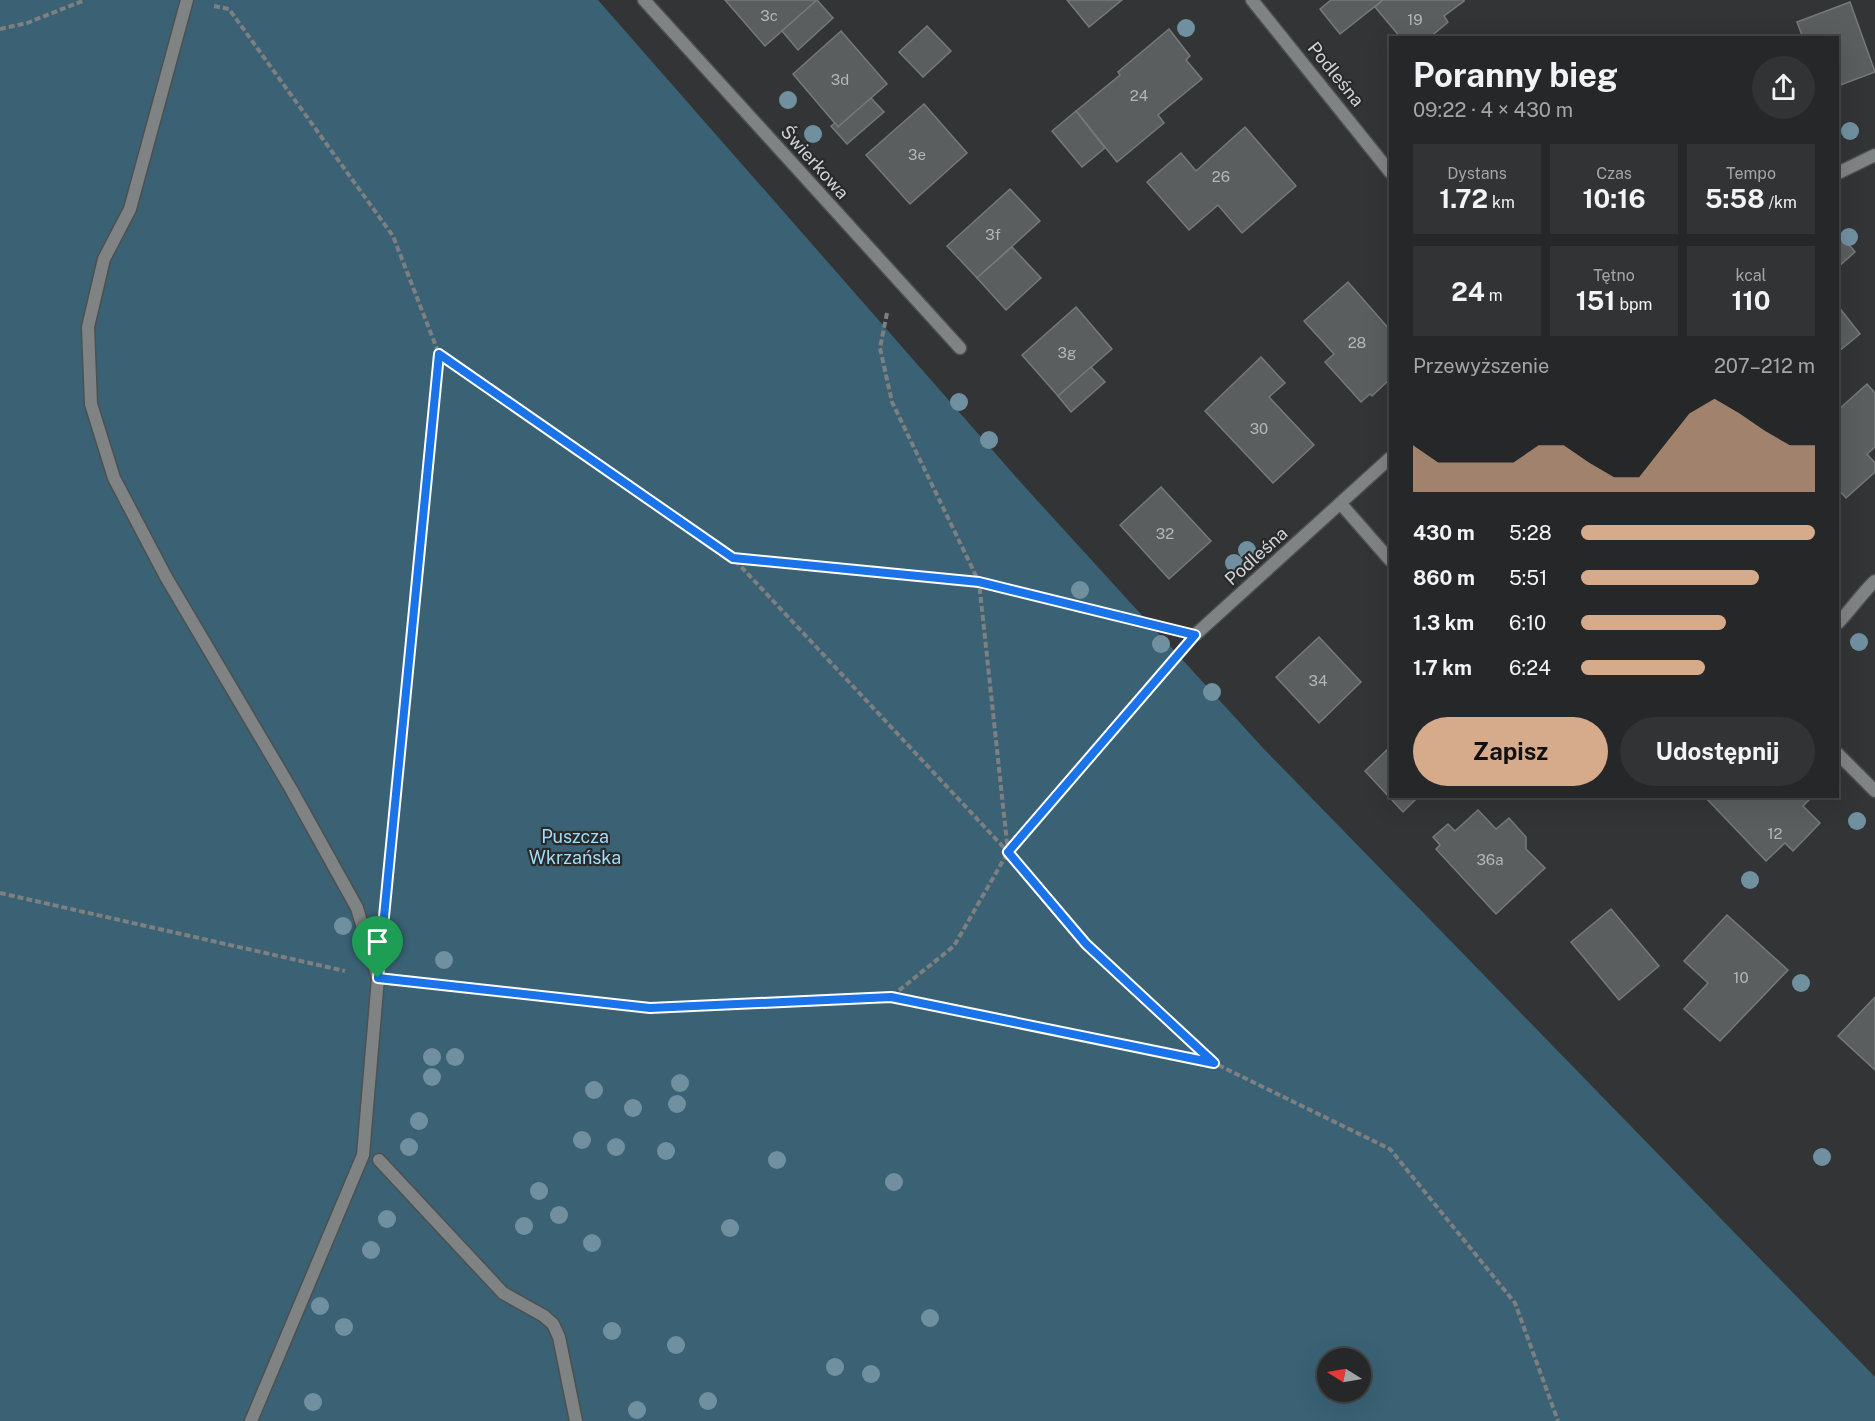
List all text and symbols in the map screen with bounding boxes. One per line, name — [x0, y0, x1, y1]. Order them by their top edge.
house number: 3c — [760, 7, 778, 24]
house number: 19 — [1407, 11, 1423, 28]
street label: Podleśna — [1304, 38, 1368, 110]
text: Poranny bieg — [1413, 56, 1618, 94]
button: share — [1752, 56, 1815, 119]
house number: 3d — [831, 71, 849, 88]
house number: 24 — [1130, 87, 1148, 104]
text: 09:22 · 4 × 430 m — [1413, 98, 1573, 122]
street label: Świerkowa — [777, 120, 854, 203]
house number: 3e — [908, 146, 926, 163]
text: Dystans — [1447, 164, 1507, 183]
text: Czas — [1596, 164, 1632, 183]
text: Tempo — [1726, 164, 1776, 183]
house number: 26 — [1212, 168, 1230, 185]
text: 1.72 — [1439, 183, 1488, 214]
text: 10:16 — [1582, 183, 1646, 214]
text: 5:58 — [1705, 183, 1765, 214]
text: km — [1488, 193, 1515, 212]
text: /km — [1765, 193, 1797, 212]
house number: 3f — [985, 226, 1001, 243]
text: Tętno — [1593, 266, 1635, 285]
text: kcal — [1736, 266, 1766, 285]
text: 24 — [1451, 276, 1485, 307]
text: 151 — [1576, 285, 1616, 316]
text: 110 — [1731, 285, 1771, 316]
text: m — [1485, 286, 1503, 305]
text: bpm — [1616, 295, 1652, 314]
house number: 28 — [1348, 334, 1366, 351]
house number: 3g — [1058, 344, 1076, 361]
text: Przewyższenie — [1413, 354, 1549, 378]
text: 207–212 m — [1714, 354, 1815, 378]
house number: 30 — [1250, 420, 1268, 437]
text: 430 m — [1413, 521, 1475, 545]
text: 5:28 — [1509, 521, 1552, 545]
street label: Podleśna — [1220, 522, 1292, 590]
house number: 32 — [1156, 525, 1174, 542]
text: 860 m — [1413, 566, 1475, 590]
text: 5:51 — [1509, 566, 1547, 590]
text: 1.3 km — [1413, 611, 1474, 635]
text: 6:10 — [1509, 611, 1546, 635]
text: 1.7 km — [1413, 656, 1472, 680]
text: 6:24 — [1509, 656, 1551, 680]
house number: 34 — [1309, 672, 1327, 689]
button: Zapisz — [1413, 717, 1608, 786]
button: Udostępnij — [1620, 717, 1815, 786]
house number: 12 — [1767, 825, 1783, 842]
park label: Puszcza Wkrzańska — [529, 826, 621, 868]
house number: 36a — [1477, 851, 1503, 868]
pin — [352, 916, 403, 978]
icon: arrive — [361, 925, 394, 958]
house number: 10 — [1733, 969, 1749, 986]
north arrow — [1317, 1348, 1371, 1402]
map controls — [1317, 1348, 1371, 1402]

